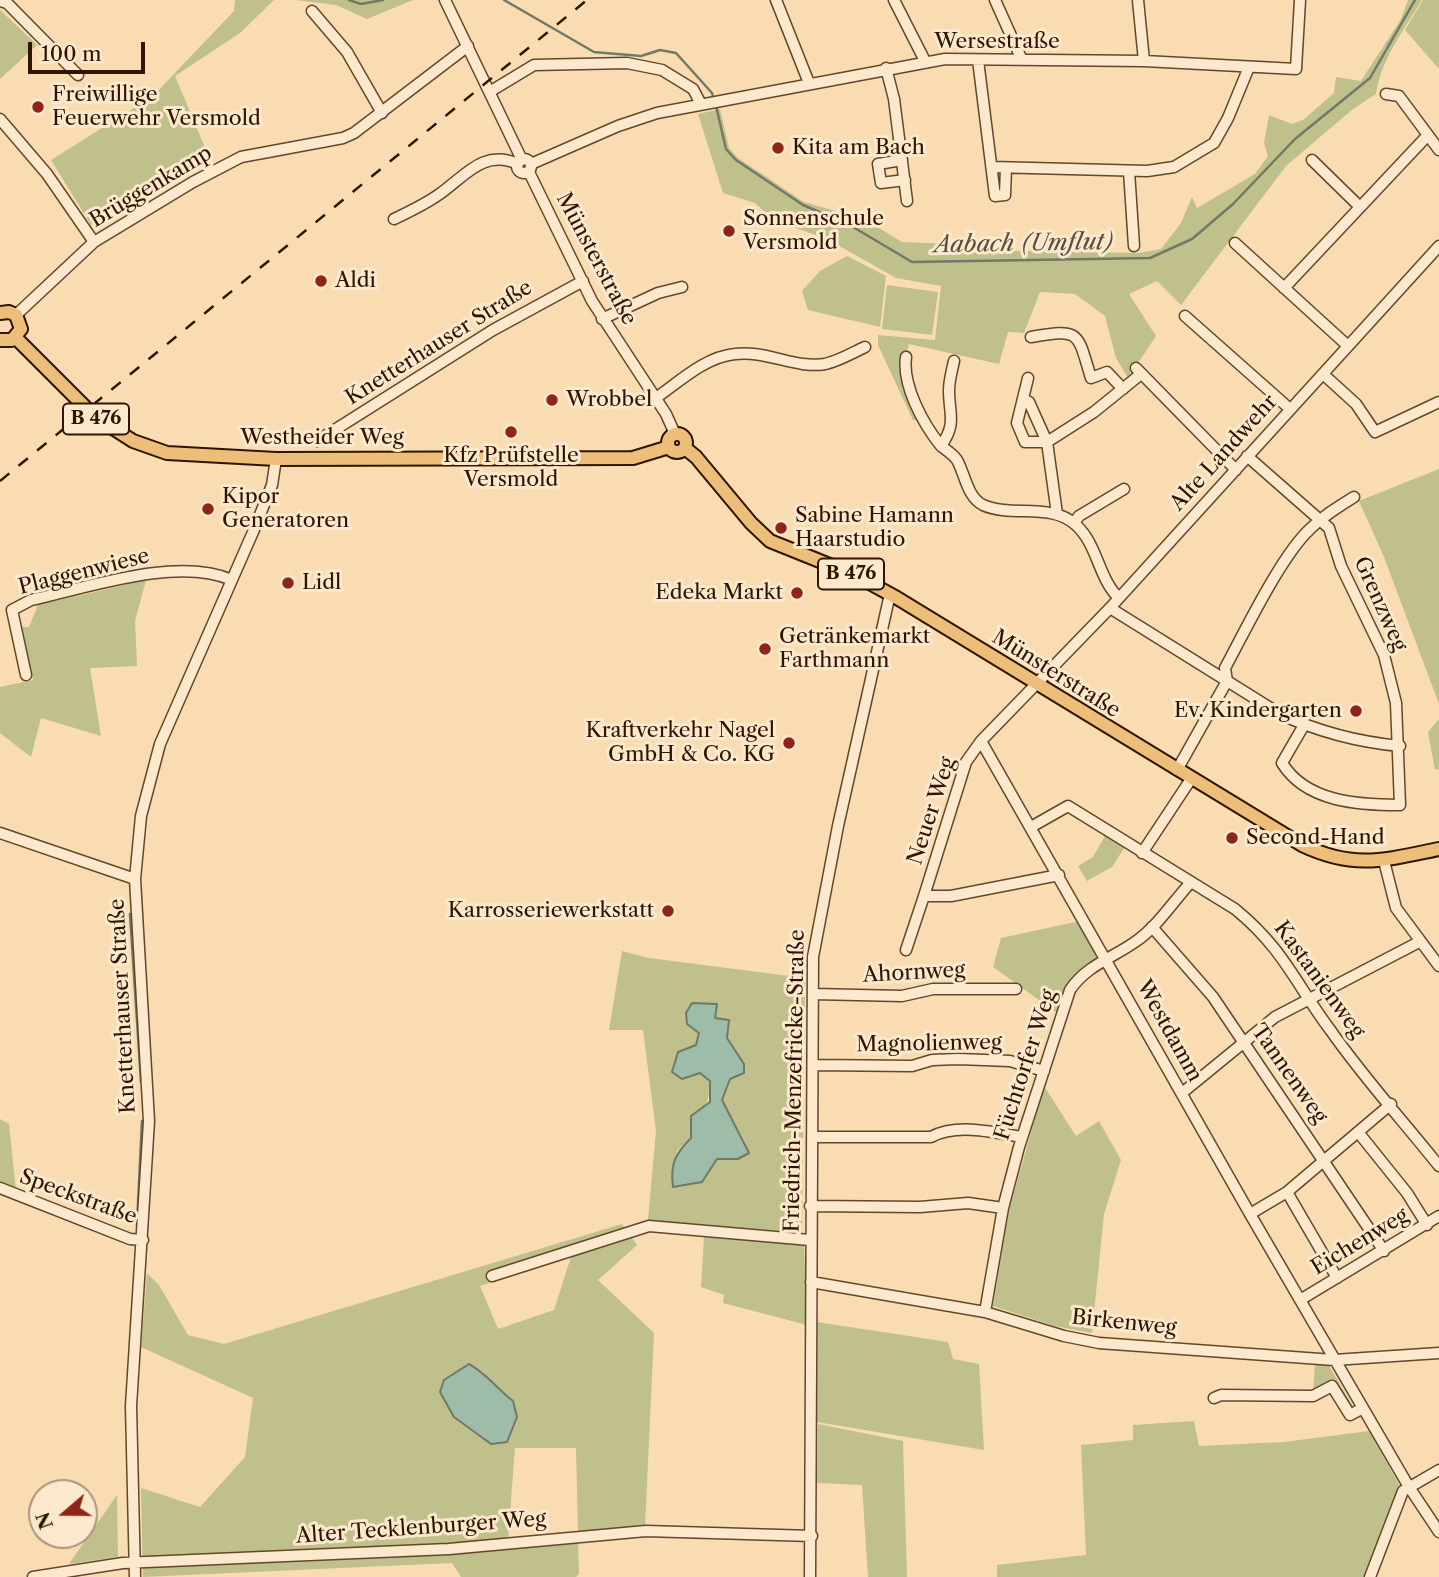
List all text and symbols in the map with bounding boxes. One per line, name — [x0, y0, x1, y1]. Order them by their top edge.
scale bar — [32, 28, 149, 72]
street label: Wersestraße — [934, 29, 1060, 55]
text: 100 m — [41, 41, 102, 66]
place label: Freiwillige Feuerwehr Versmold — [52, 82, 261, 132]
marker: Freiwillige Feuerwehr Versmold — [30, 99, 46, 115]
place label: Kita am Bach — [792, 135, 925, 161]
marker: Kita am Bach — [770, 140, 786, 156]
street label: Brüggenkamp — [85, 141, 217, 233]
street label: Münsterstraße — [551, 189, 641, 329]
place label: Sonnenschule Versmold — [743, 206, 884, 256]
marker: Sonnenschule Versmold — [721, 223, 737, 239]
water label: Aabach (Umflut) — [934, 229, 1114, 259]
place label: Aldi — [335, 268, 376, 294]
marker: Aldi — [313, 273, 329, 289]
street label: Knetterhauser Straße — [341, 275, 537, 411]
place label: Wrobbel — [566, 387, 652, 413]
street label: Alte Landwehr — [1165, 390, 1283, 516]
marker: Wrobbel — [544, 392, 560, 408]
road number: B 476 — [63, 404, 129, 434]
marker: Kfz Prüfstelle Versmold — [503, 424, 519, 440]
street label: Westheider Weg — [240, 425, 404, 451]
place label: Kfz Prüfstelle Versmold — [443, 443, 579, 493]
place label: Kipor Generatoren — [222, 484, 349, 534]
marker: Kipor Generatoren — [200, 501, 216, 517]
place label: Sabine Hamann Haarstudio — [795, 503, 954, 553]
marker: Sabine Hamann Haarstudio — [773, 520, 789, 536]
street label: Plaggenwiese — [16, 544, 152, 600]
street label: Grenzweg — [1348, 553, 1412, 655]
road number: B 476 — [818, 558, 884, 590]
place label: Lidl — [302, 570, 341, 596]
marker: Lidl — [280, 575, 296, 591]
place label: Edeka Markt — [655, 580, 783, 606]
marker: Edeka Markt — [789, 585, 805, 601]
place label: Getränkemarkt Farthmann — [779, 624, 930, 674]
street label: Münsterstraße — [987, 625, 1125, 723]
marker: Getränkemarkt Farthmann — [757, 641, 773, 657]
place label: Ev. Kindergarten — [1174, 698, 1342, 724]
marker: Ev. Kindergarten — [1348, 703, 1364, 719]
place label: Kraftverkehr Nagel GmbH & Co. KG — [585, 718, 775, 768]
marker: Kraftverkehr Nagel GmbH & Co. KG — [781, 735, 797, 751]
street label: Neuer Weg — [903, 754, 961, 868]
place label: Second-Hand — [1246, 825, 1384, 851]
marker: Second-Hand — [1224, 830, 1240, 846]
street label: Knetterhauser Straße — [105, 898, 141, 1114]
place label: Karrosseriewerkstatt — [448, 898, 654, 924]
marker: Karrosseriewerkstatt — [660, 903, 676, 919]
street label: Kastanienweg — [1268, 917, 1370, 1043]
street label: Friedrich-Menzefricke-Straße — [780, 929, 810, 1233]
street label: Ahornweg — [862, 958, 966, 988]
street label: Westdamm — [1131, 976, 1207, 1086]
street label: Füchtorfer Weg — [990, 986, 1062, 1144]
street label: Tannenweg — [1246, 1020, 1332, 1128]
street label: Magnolienweg — [856, 1030, 1002, 1058]
street label: Speckstraße — [16, 1164, 140, 1230]
street label: Eichenweg — [1307, 1203, 1413, 1281]
street label: Birkenweg — [1070, 1305, 1178, 1341]
north arrow — [28, 1479, 98, 1549]
street label: Alter Tecklenburger Weg — [295, 1507, 547, 1549]
text: N — [31, 1509, 58, 1532]

